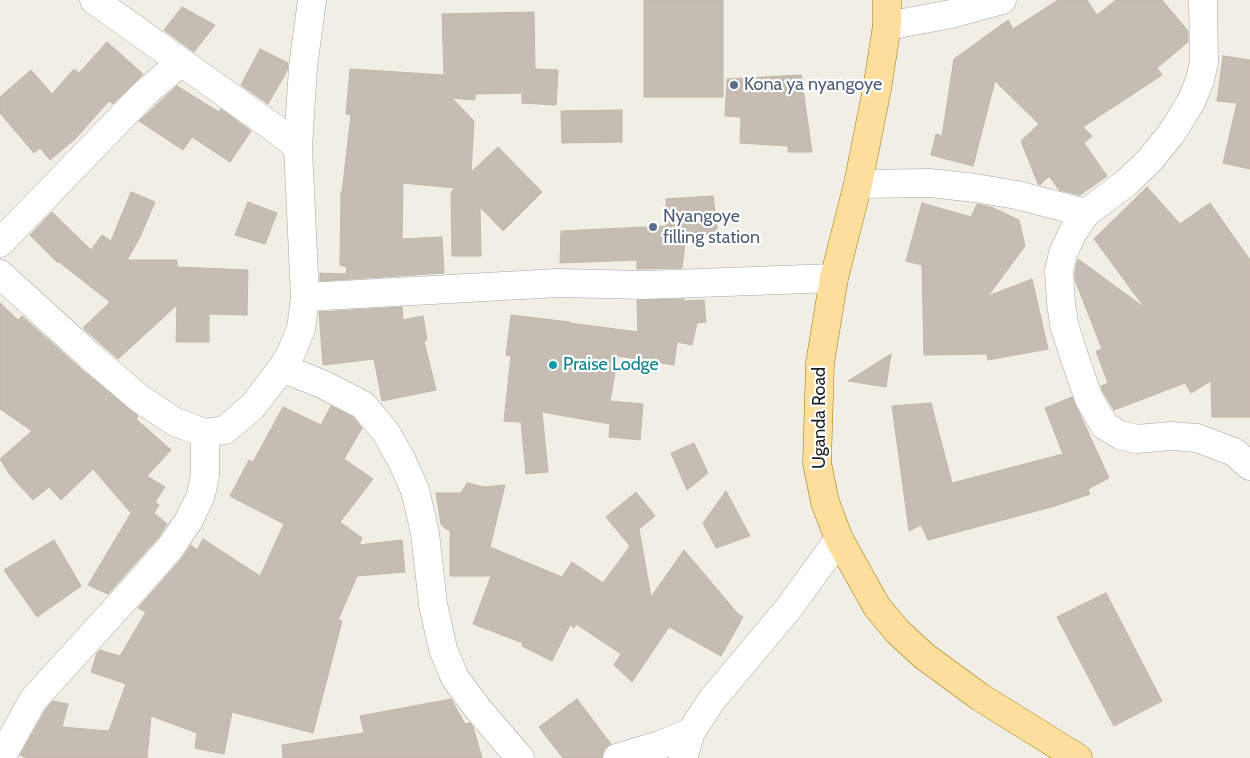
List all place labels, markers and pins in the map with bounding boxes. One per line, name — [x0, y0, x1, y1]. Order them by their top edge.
place label: Kona ya nyangoye — [744, 74, 882, 96]
marker: Kona ya nyangoye — [728, 79, 740, 91]
place label: Nyangoye filling station — [663, 206, 760, 248]
marker: Nyangoye filling station — [647, 221, 659, 233]
place label: Praise Lodge — [563, 354, 659, 376]
marker: Praise Lodge — [547, 359, 559, 371]

